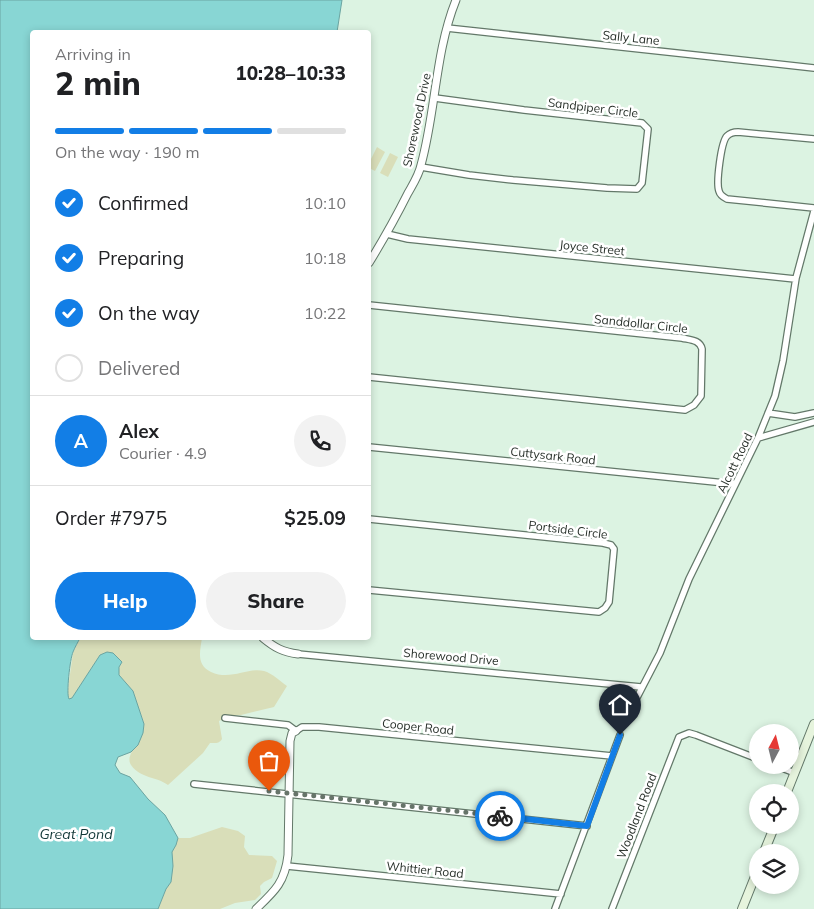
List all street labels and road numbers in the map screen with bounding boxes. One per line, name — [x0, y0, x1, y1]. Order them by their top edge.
street label: Sally Lane — [602, 27, 660, 48]
street label: Shorewood Drive — [399, 72, 434, 168]
street label: Sandpiper Circle — [547, 95, 639, 120]
street label: Joyce Street — [559, 237, 625, 258]
street label: Sanddollar Circle — [594, 311, 689, 336]
street label: Alcott Road — [714, 430, 756, 495]
street label: Cuttysark Road — [510, 444, 597, 467]
street label: Portside Circle — [528, 517, 608, 542]
street label: Shorewood Drive — [403, 645, 499, 668]
street label: Cooper Road — [381, 715, 455, 738]
street label: Woodland Road — [613, 771, 660, 861]
street label: Whittier Road — [386, 858, 465, 881]

